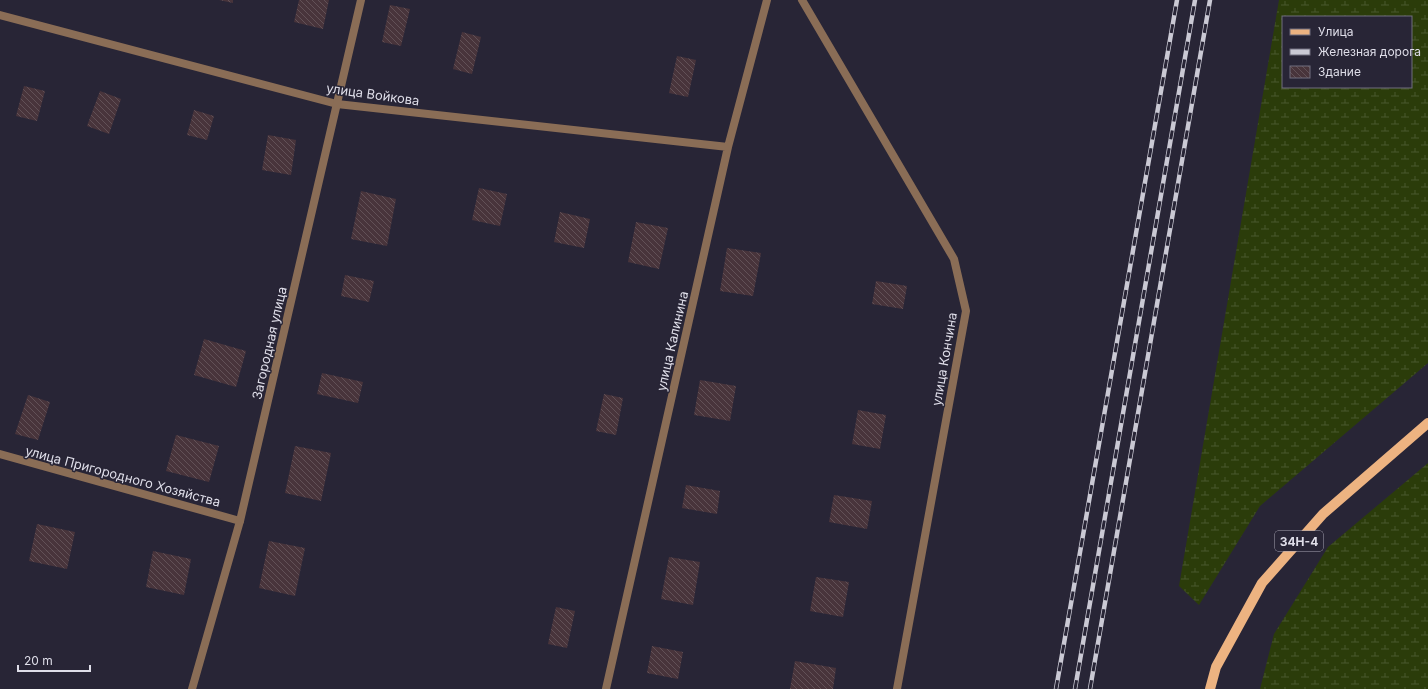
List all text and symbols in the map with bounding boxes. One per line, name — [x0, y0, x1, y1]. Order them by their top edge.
legend — [1282, 16, 1412, 88]
text: Улица — [1318, 24, 1353, 39]
text: Железная дорога — [1318, 44, 1421, 59]
text: Здание — [1318, 64, 1361, 79]
street label: улица Войкова — [325, 80, 421, 108]
street label: Загородная улица — [248, 285, 290, 401]
street label: улица Калинина — [653, 289, 691, 393]
street label: улица Кончина — [928, 311, 960, 407]
street label: улица Пригородного Хозяйства — [24, 442, 222, 510]
road number: 34Н-4 — [1275, 531, 1323, 551]
scale bar — [18, 647, 90, 673]
text: 20 m — [24, 653, 53, 668]

